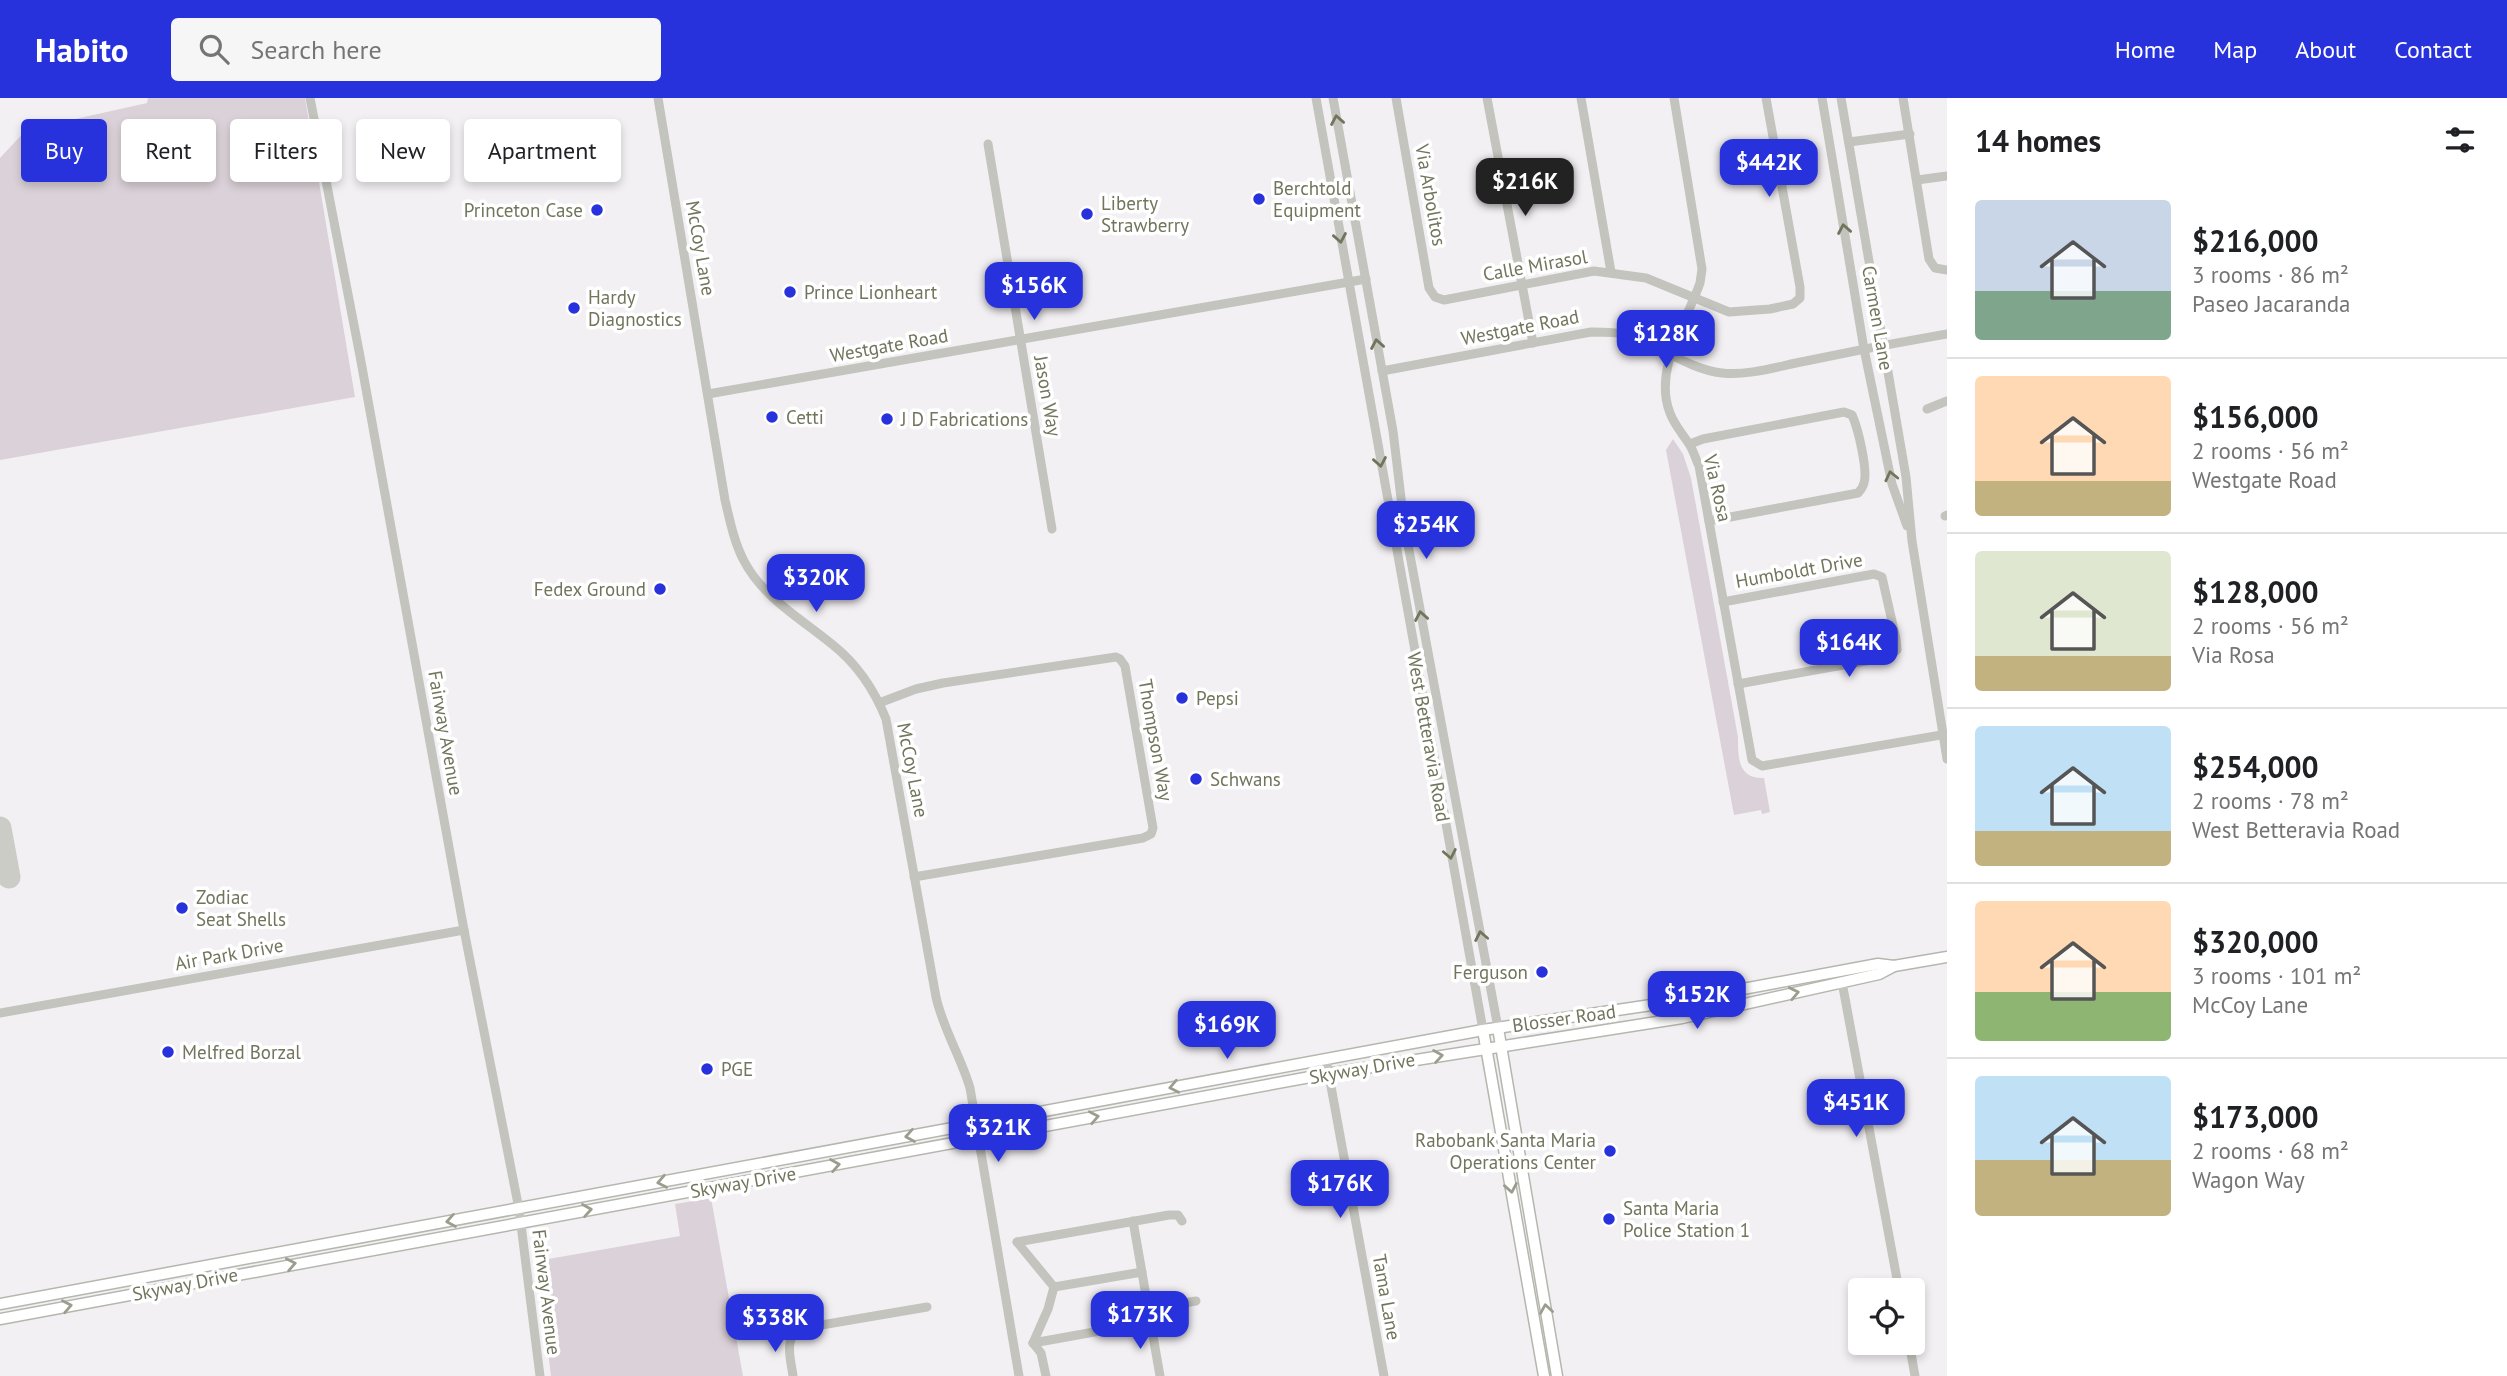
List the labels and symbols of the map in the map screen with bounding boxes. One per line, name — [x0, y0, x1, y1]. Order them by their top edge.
one-way arrow — [1330, 114, 1345, 126]
pin: $442K — [1720, 140, 1818, 199]
street label: Via Arbolitos — [1410, 141, 1452, 248]
pin: $216K — [1476, 158, 1574, 218]
place label: Berchtold Equipment — [1273, 176, 1361, 222]
place label: Liberty Strawberry — [1101, 191, 1189, 237]
marker: Berchtold Equipment — [1251, 191, 1267, 207]
place label: Princeton Case — [464, 198, 583, 222]
street label: McCoy Lane — [681, 199, 721, 297]
marker: Princeton Case — [589, 202, 605, 218]
marker: Liberty Strawberry — [1079, 206, 1095, 222]
one-way arrow — [1837, 223, 1852, 235]
one-way arrow — [1331, 232, 1346, 244]
street label: Calle Mirasol — [1481, 244, 1589, 286]
pin: $156K — [985, 262, 1083, 322]
street label: Carmen Lane — [1857, 264, 1899, 372]
place label: Prince Lionheart — [804, 280, 938, 304]
marker: Prince Lionheart — [782, 284, 798, 300]
place label: Hardy Diagnostics — [588, 285, 682, 331]
marker: Hardy Diagnostics — [566, 300, 582, 316]
street label: Westgate Road — [1459, 304, 1581, 350]
pin: $128K — [1617, 310, 1715, 370]
street label: Westgate Road — [828, 323, 950, 367]
one-way arrow — [1370, 338, 1385, 350]
street label: Jason Way — [1029, 353, 1067, 438]
place label: Cetti — [786, 405, 824, 429]
place label: J D Fabrications — [900, 407, 1028, 431]
marker: Cetti — [764, 409, 780, 425]
marker: J D Fabrications — [879, 411, 895, 427]
street label: Via Rosa — [1698, 451, 1737, 524]
one-way arrow — [1372, 456, 1387, 468]
one-way arrow — [1885, 471, 1899, 483]
pin: $254K — [1377, 502, 1475, 561]
street label: Humboldt Drive — [1734, 547, 1864, 593]
pin: $320K — [767, 554, 865, 614]
place label: Fedex Ground — [534, 577, 646, 601]
marker: Fedex Ground — [652, 581, 668, 597]
one-way arrow — [1415, 611, 1430, 623]
pin: $164K — [1800, 620, 1898, 679]
street label: West Betteravia Road — [1402, 650, 1456, 824]
street label: Fairway Avenue — [423, 669, 469, 797]
street label: Thompson Way — [1133, 677, 1179, 803]
place label: Pepsi — [1196, 686, 1239, 710]
marker: Pepsi — [1174, 690, 1190, 706]
street label: McCoy Lane — [892, 721, 934, 819]
place label: Schwans — [1210, 767, 1281, 791]
marker: Schwans — [1188, 771, 1204, 787]
one-way arrow — [1442, 848, 1457, 860]
place label: Zodiac Seat Shells — [196, 885, 286, 931]
marker: Zodiac Seat Shells — [174, 900, 190, 916]
one-way arrow — [1474, 931, 1489, 942]
street label: Air Park Drive — [173, 933, 285, 975]
place label: Ferguson — [1453, 960, 1528, 984]
marker: Ferguson — [1534, 964, 1550, 980]
pin: $152K — [1648, 972, 1746, 1031]
one-way arrow — [1788, 987, 1800, 1001]
street label: Blosser Road — [1511, 999, 1617, 1037]
pin: $169K — [1178, 1002, 1276, 1061]
place label: Melfred Borzal — [182, 1040, 301, 1064]
marker: Melfred Borzal — [160, 1044, 176, 1060]
street label: Skyway Drive — [1307, 1047, 1417, 1089]
one-way arrow — [1433, 1049, 1444, 1064]
place label: PGE — [721, 1057, 753, 1081]
marker: PGE — [699, 1061, 715, 1077]
one-way arrow — [1169, 1079, 1180, 1094]
pin: $451K — [1807, 1080, 1905, 1139]
pin: $321K — [949, 1104, 1047, 1164]
one-way arrow — [1088, 1111, 1100, 1126]
one-way arrow — [904, 1128, 916, 1143]
place label: Rabobank Santa Maria Operations Center — [1415, 1128, 1597, 1174]
marker: Rabobank Santa Maria Operations Center — [1602, 1143, 1618, 1159]
one-way arrow — [829, 1158, 841, 1173]
pin: $176K — [1291, 1160, 1389, 1220]
street label: Skyway Drive — [688, 1161, 798, 1203]
one-way arrow — [656, 1173, 668, 1188]
one-way arrow — [1502, 1182, 1517, 1194]
place label: Santa Maria Police Station 1 — [1623, 1196, 1750, 1242]
one-way arrow — [581, 1203, 593, 1218]
marker: Santa Maria Police Station 1 — [1601, 1211, 1617, 1227]
one-way arrow — [445, 1213, 457, 1228]
street label: Fairway Avenue — [527, 1228, 567, 1356]
street label: Tama Lane — [1368, 1252, 1406, 1342]
one-way arrow — [285, 1258, 297, 1273]
street label: Skyway Drive — [130, 1262, 240, 1306]
pin: $173K — [1091, 1292, 1189, 1351]
pin: $338K — [726, 1294, 824, 1354]
one-way arrow — [61, 1299, 73, 1314]
one-way arrow — [1539, 1303, 1554, 1315]

